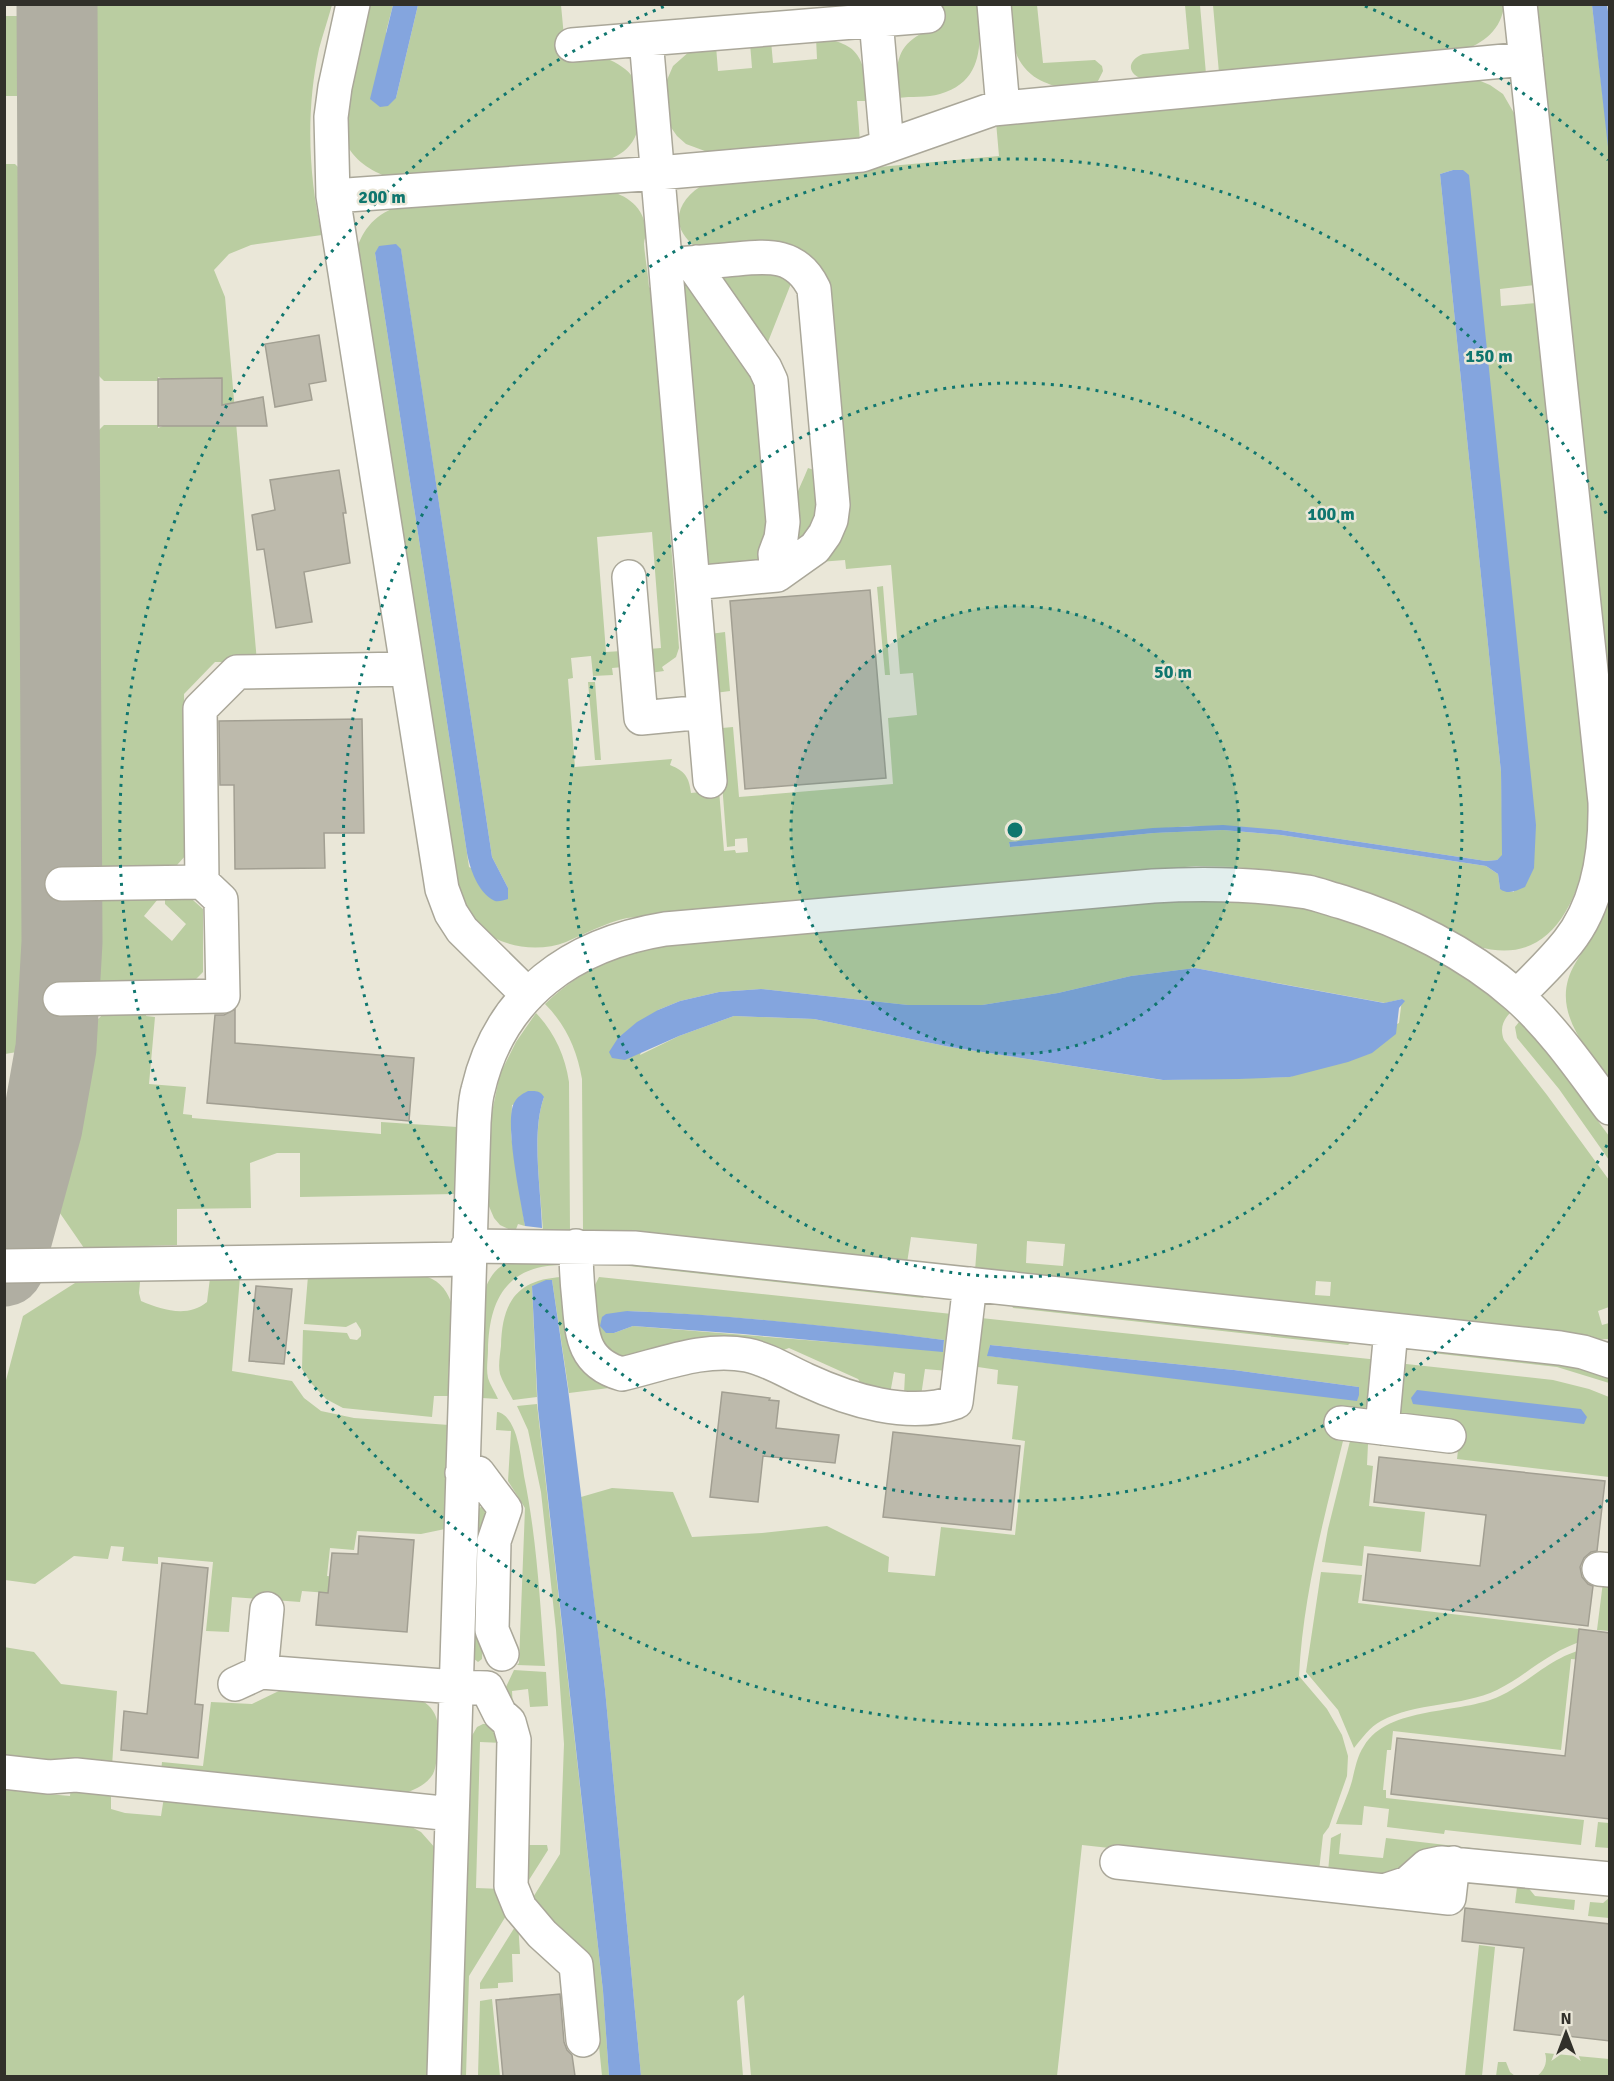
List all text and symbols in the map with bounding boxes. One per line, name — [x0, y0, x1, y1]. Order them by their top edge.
text: 200 m — [358, 186, 406, 208]
text: 150 m — [1465, 345, 1513, 367]
text: 100 m — [1307, 503, 1355, 525]
text: 50 m — [1154, 661, 1192, 683]
centre of rings — [1005, 820, 1025, 840]
north arrow — [1536, 2003, 1596, 2063]
text: N — [1560, 2009, 1572, 2029]

